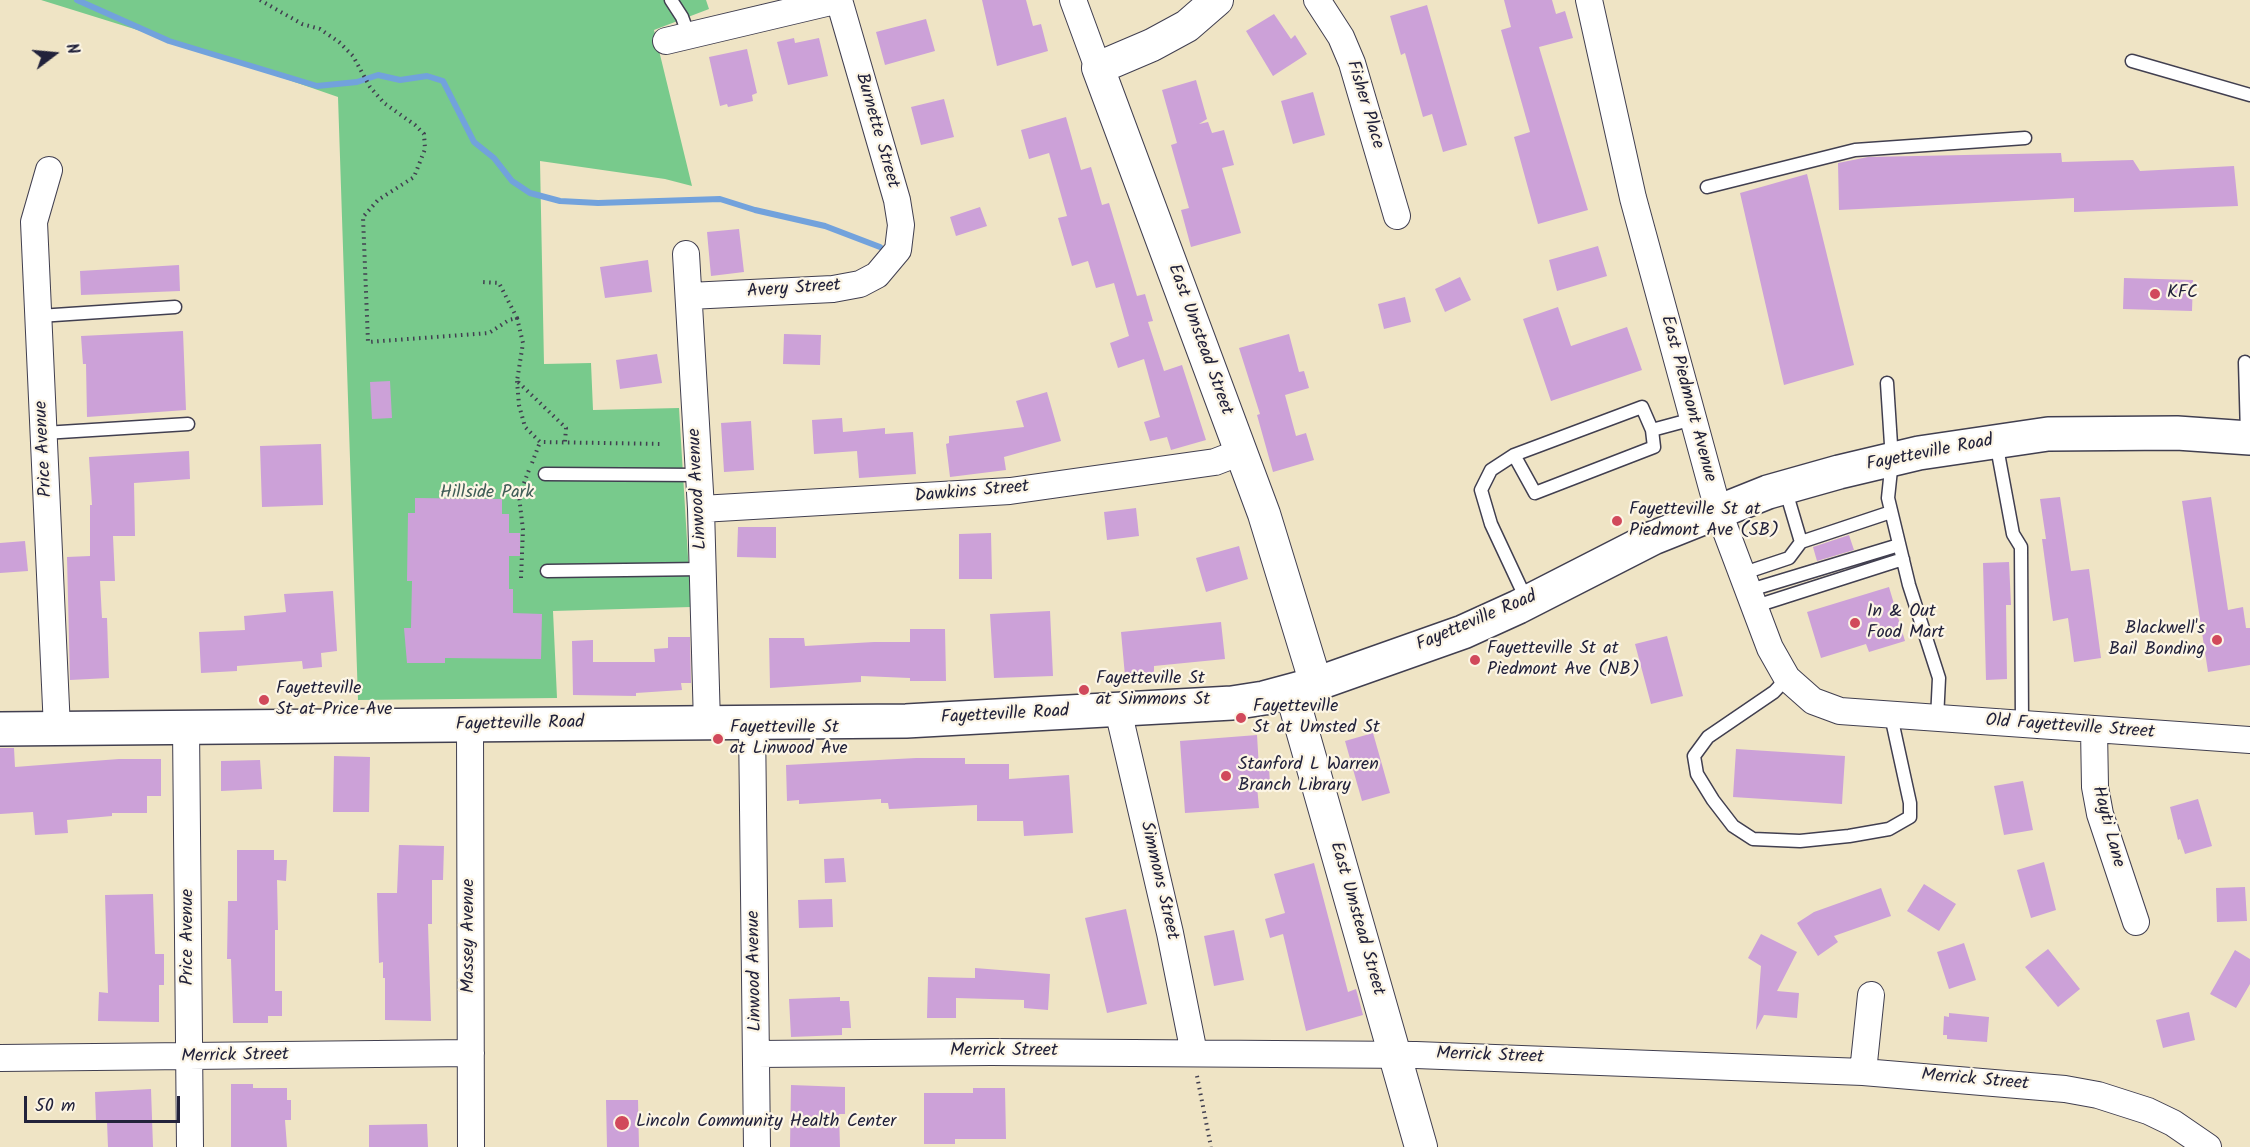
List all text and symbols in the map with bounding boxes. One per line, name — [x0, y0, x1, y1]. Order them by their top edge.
north arrow — [24, 24, 84, 84]
text: N — [58, 41, 85, 57]
street label: Fisher Place — [1340, 58, 1388, 152]
street label: Burnette Street — [849, 71, 903, 191]
street label: East Umstead Street — [1162, 262, 1236, 418]
street label: Avery Street — [746, 276, 842, 304]
place label: KFC — [2167, 283, 2198, 305]
marker: KFC — [2148, 287, 2162, 301]
street label: East Piedmont Avenue — [1654, 314, 1720, 484]
street label: Price Avenue — [32, 400, 58, 498]
street label: Linwood Avenue — [685, 428, 713, 550]
street label: Fayetteville Road — [1865, 431, 1995, 477]
street label: Dawkins Street — [914, 477, 1030, 509]
park label: Hillside Park — [440, 483, 534, 505]
place label: Fayetteville St at Piedmont Ave (SB) — [1629, 500, 1779, 542]
marker: Fayetteville St at Piedmont Ave (SB) — [1610, 514, 1624, 528]
street label: Fayetteville Road — [1414, 587, 1540, 657]
place label: In & Out Food Mart — [1867, 602, 1944, 644]
marker: In & Out Food Mart — [1848, 616, 1862, 630]
place label: Blackwell's Bail Bonding — [2109, 619, 2205, 662]
marker: Blackwell's Bail Bonding — [2210, 633, 2224, 647]
place label: Fayetteville St at Piedmont Ave (NB) — [1487, 639, 1640, 682]
marker: Fayetteville St at Piedmont Ave (NB) — [1468, 653, 1482, 667]
place label: Fayetteville St at Simmons St — [1096, 669, 1210, 712]
place label: Fayetteville St at Price Ave — [276, 679, 392, 722]
marker: Fayetteville St at Simmons St — [1077, 683, 1091, 697]
marker: Fayetteville St at Price Ave — [257, 693, 271, 707]
place label: Fayetteville St at Umsted St — [1253, 697, 1380, 740]
street label: Fayetteville Road — [940, 702, 1070, 730]
marker: Fayetteville St at Umsted St — [1234, 711, 1248, 725]
street label: Old Fayetteville Street — [1985, 711, 2155, 745]
street label: Fayetteville Road — [456, 713, 584, 737]
place label: Fayetteville St at Linwood Ave — [730, 718, 848, 760]
marker: Fayetteville St at Linwood Ave — [711, 732, 725, 746]
place label: Stanford L Warren Branch Library — [1238, 755, 1379, 798]
marker: Stanford L Warren Branch Library — [1219, 769, 1233, 783]
street label: Hayti Lane — [2086, 784, 2128, 870]
street label: Simmons Street — [1134, 820, 1182, 942]
street label: East Umstead Street — [1324, 840, 1388, 998]
street label: Massey Avenue — [459, 879, 481, 993]
street label: Price Avenue — [178, 889, 200, 985]
street label: Linwood Avenue — [744, 910, 768, 1032]
street label: Merrick Street — [950, 1041, 1058, 1063]
street label: Merrick Street — [1436, 1044, 1544, 1070]
street label: Merrick Street — [181, 1045, 289, 1069]
street label: Merrick Street — [1920, 1066, 2030, 1096]
scale bar — [27, 1084, 183, 1122]
text: 50 m — [35, 1092, 75, 1121]
place label: Lincoln Community Health Center — [636, 1112, 896, 1134]
marker: Lincoln Community Health Center — [613, 1114, 631, 1132]

